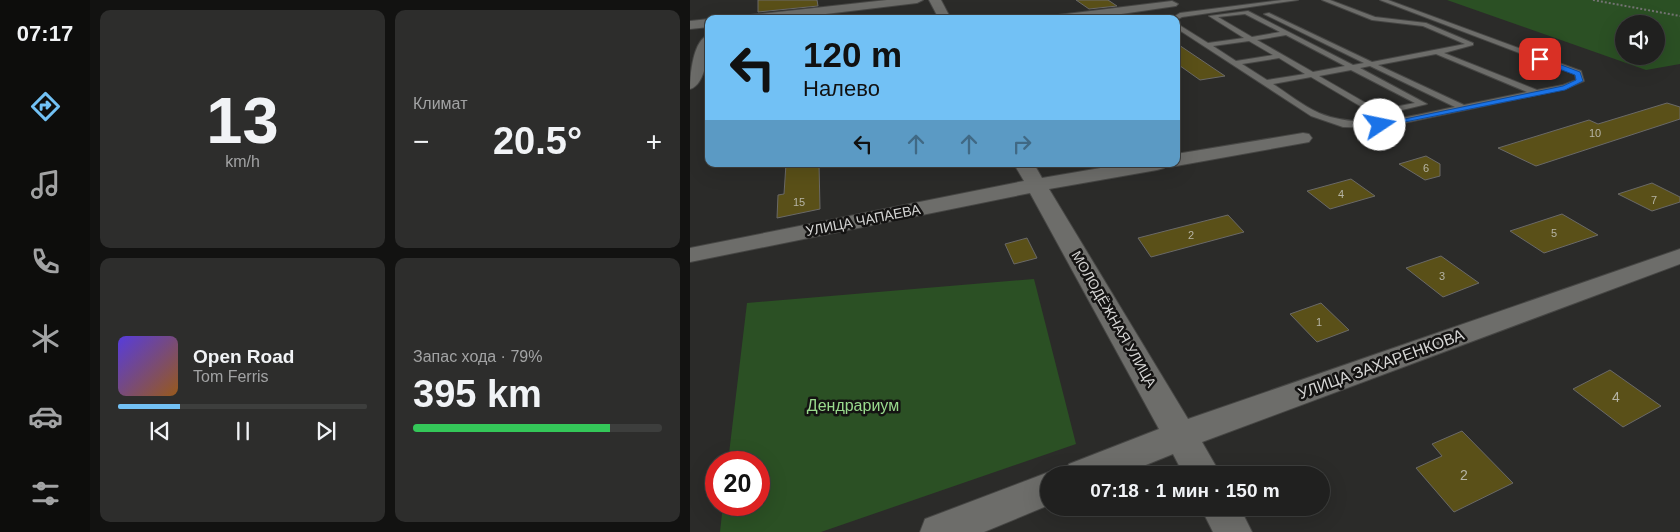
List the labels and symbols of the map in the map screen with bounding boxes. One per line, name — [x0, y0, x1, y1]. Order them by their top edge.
pin — [1519, 38, 1561, 80]
position arrow — [1353, 98, 1405, 150]
house number: 10 — [1589, 127, 1601, 139]
house number: 6 — [1423, 162, 1429, 174]
house number: 4 — [1338, 188, 1344, 200]
house number: 7 — [1651, 194, 1657, 206]
house number: 15 — [793, 196, 805, 208]
street label: УЛИЦА ЧАПАЕВА — [804, 201, 922, 239]
house number: 5 — [1551, 227, 1557, 239]
house number: 2 — [1188, 229, 1194, 241]
street label: МОЛОДЁЖНАЯ УЛИЦА — [1068, 248, 1160, 391]
house number: 3 — [1439, 270, 1445, 282]
house number: 1 — [1316, 316, 1322, 328]
street label: УЛИЦА ЗАХАРЕНКОВА — [1296, 326, 1467, 402]
house number: 4 — [1612, 389, 1620, 405]
park label: Дендрариум — [807, 397, 899, 414]
speed limit sign: 20 — [705, 451, 770, 516]
house number: 2 — [1460, 467, 1468, 483]

